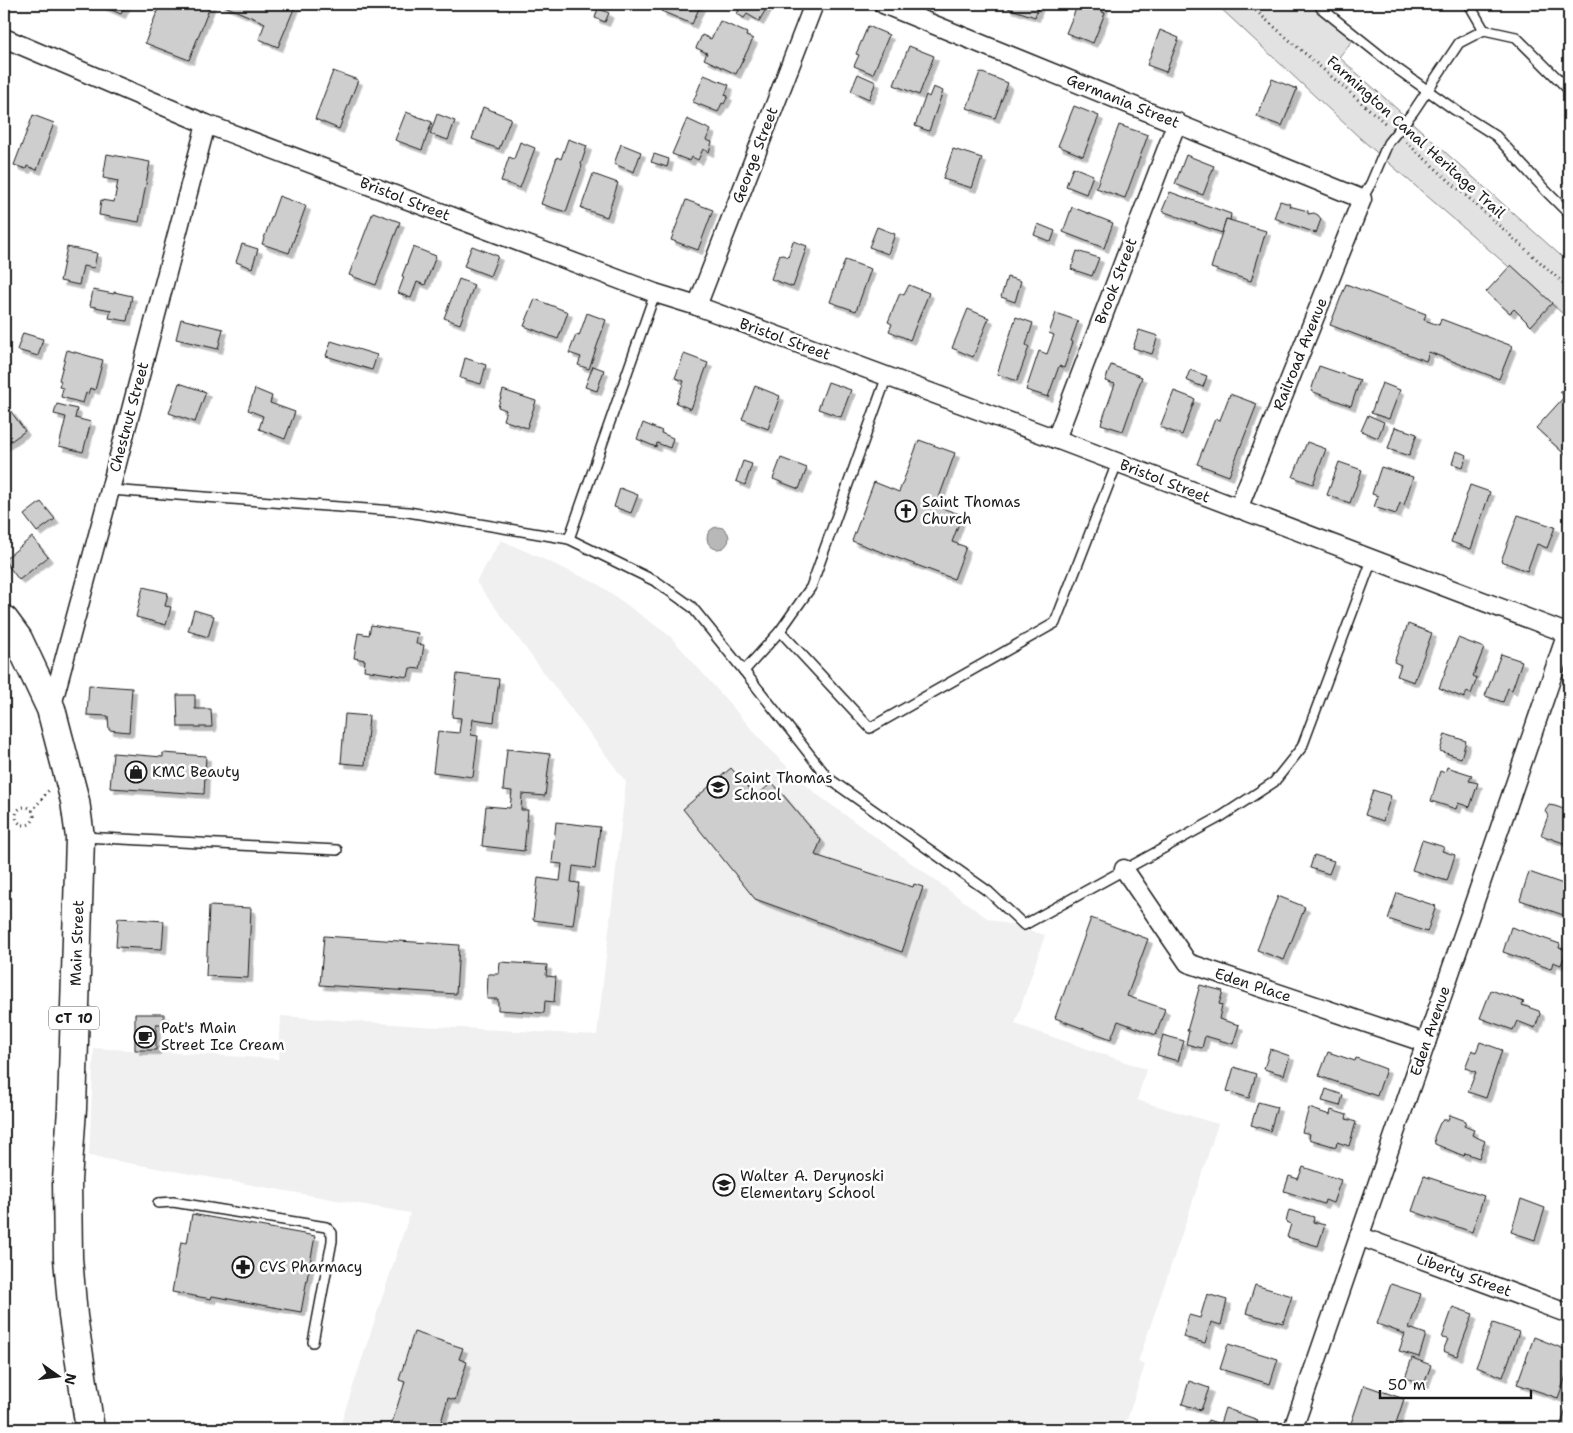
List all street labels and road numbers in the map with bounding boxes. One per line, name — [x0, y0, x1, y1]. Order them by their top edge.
street label: Farmington Canal Heritage Trail — [1322, 51, 1510, 223]
street label: Germania Street — [1064, 69, 1182, 133]
street label: George Street — [727, 104, 783, 206]
street label: Bristol Street — [357, 173, 453, 225]
street label: Brook Street — [1090, 235, 1142, 327]
street label: Railroad Avenue — [1268, 295, 1332, 413]
street label: Bristol Street — [737, 313, 833, 365]
street label: Chestnut Street — [105, 360, 153, 474]
street label: Bristol Street — [1117, 455, 1213, 507]
street label: Main Street — [66, 900, 88, 986]
street label: Eden Place — [1212, 963, 1294, 1007]
street label: Eden Avenue — [1405, 983, 1455, 1079]
road number: CT 10 — [49, 1006, 99, 1030]
street label: Liberty Street — [1414, 1249, 1514, 1301]

